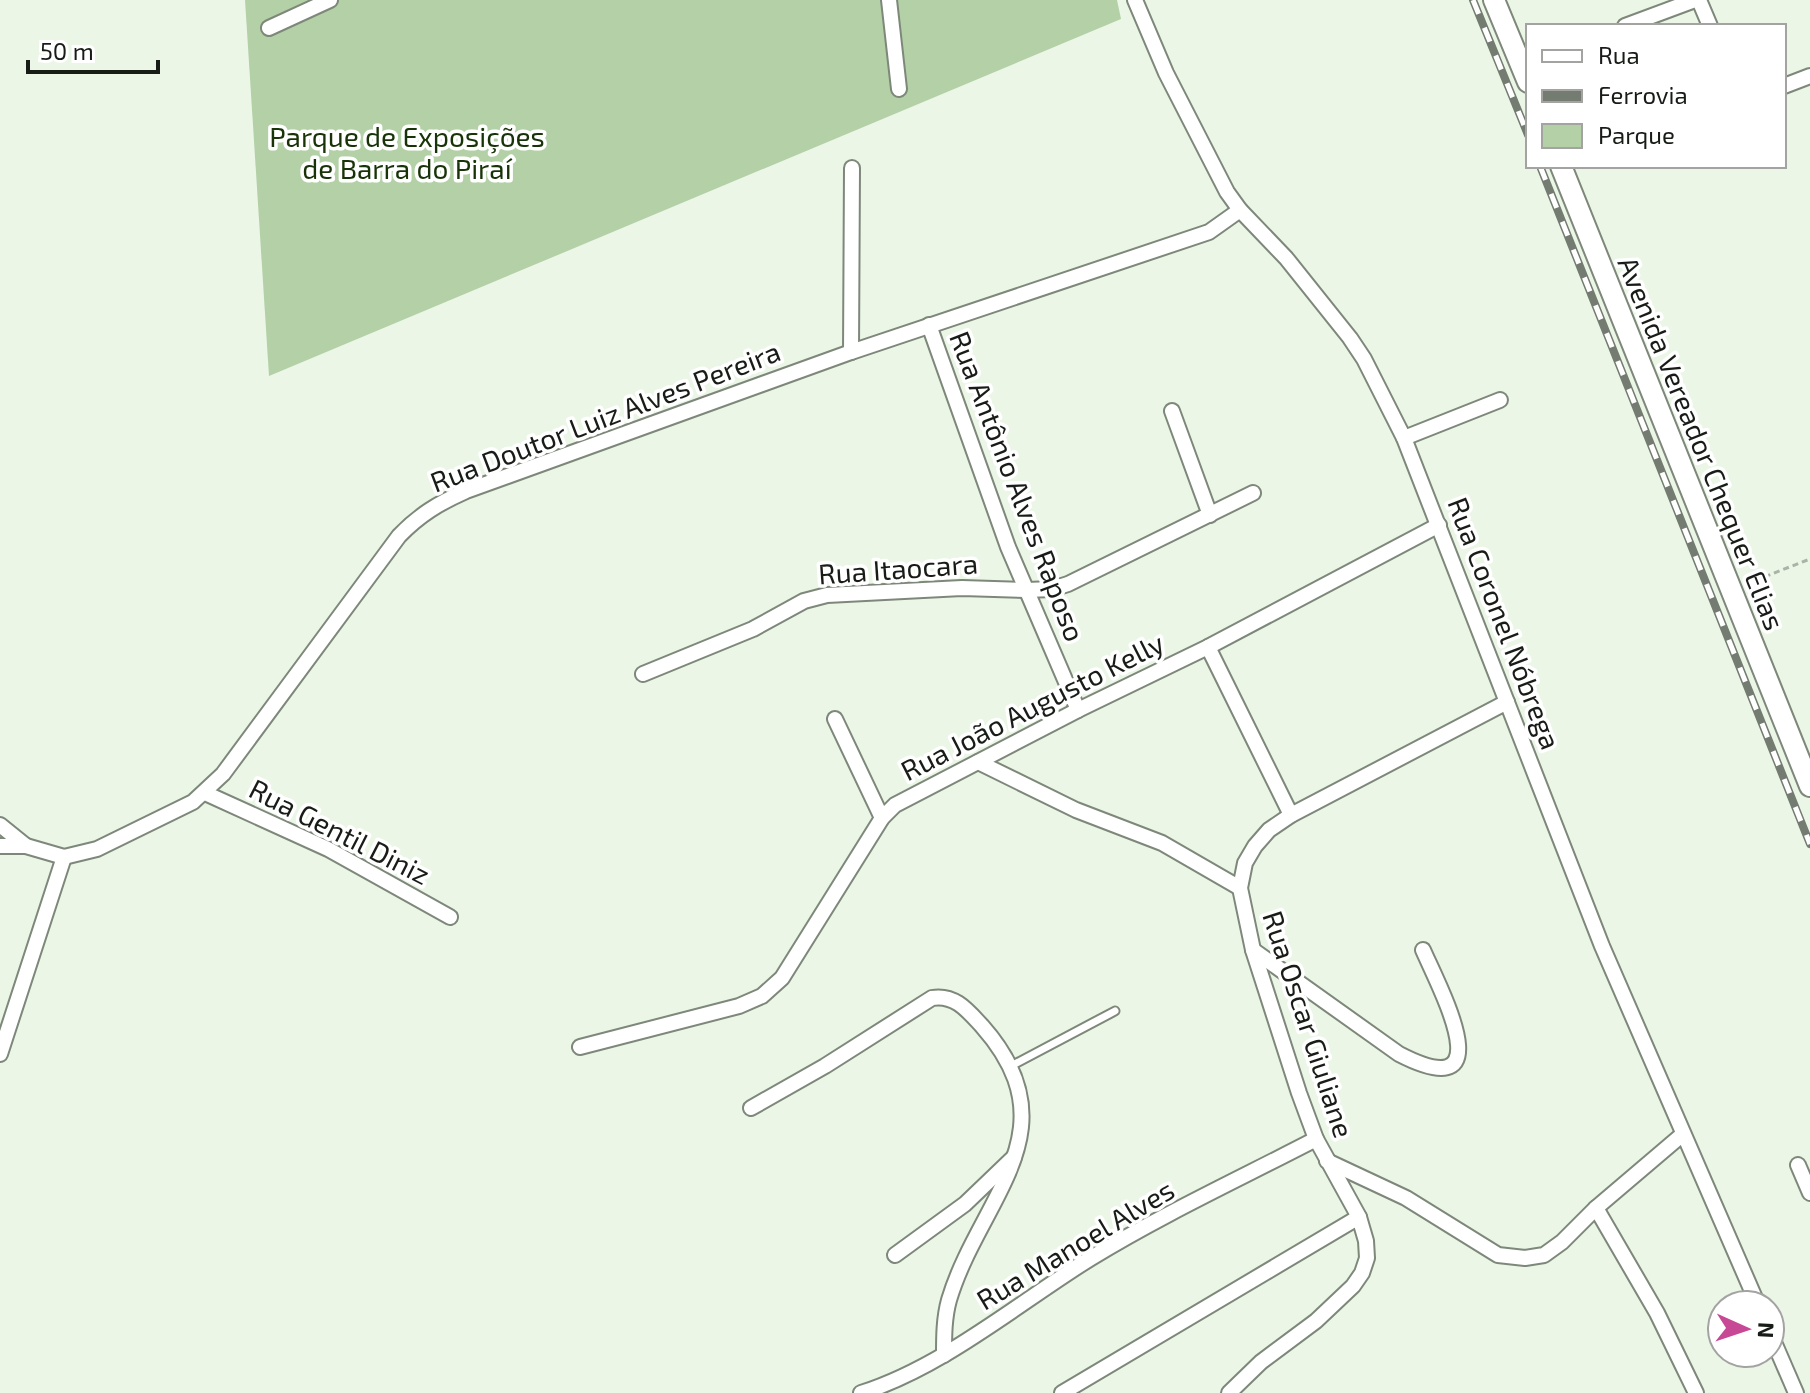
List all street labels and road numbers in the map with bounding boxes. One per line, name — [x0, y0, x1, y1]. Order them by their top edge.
street label: Avenida Vereador Chequer Elias — [1611, 251, 1793, 635]
street label: Rua Antônio Alves Raposo — [943, 326, 1093, 646]
street label: Rua Doutor Luiz Alves Pereira — [425, 333, 785, 499]
street label: Rua Coronel Nóbrega — [1441, 492, 1569, 754]
street label: Rua Itaocara — [817, 545, 979, 591]
street label: Rua João Augusto Kelly — [895, 625, 1169, 787]
street label: Rua Gentil Diniz — [244, 771, 436, 891]
street label: Rua Oscar Giuliane — [1256, 906, 1362, 1142]
street label: Rua Manoel Alves — [970, 1172, 1180, 1316]

